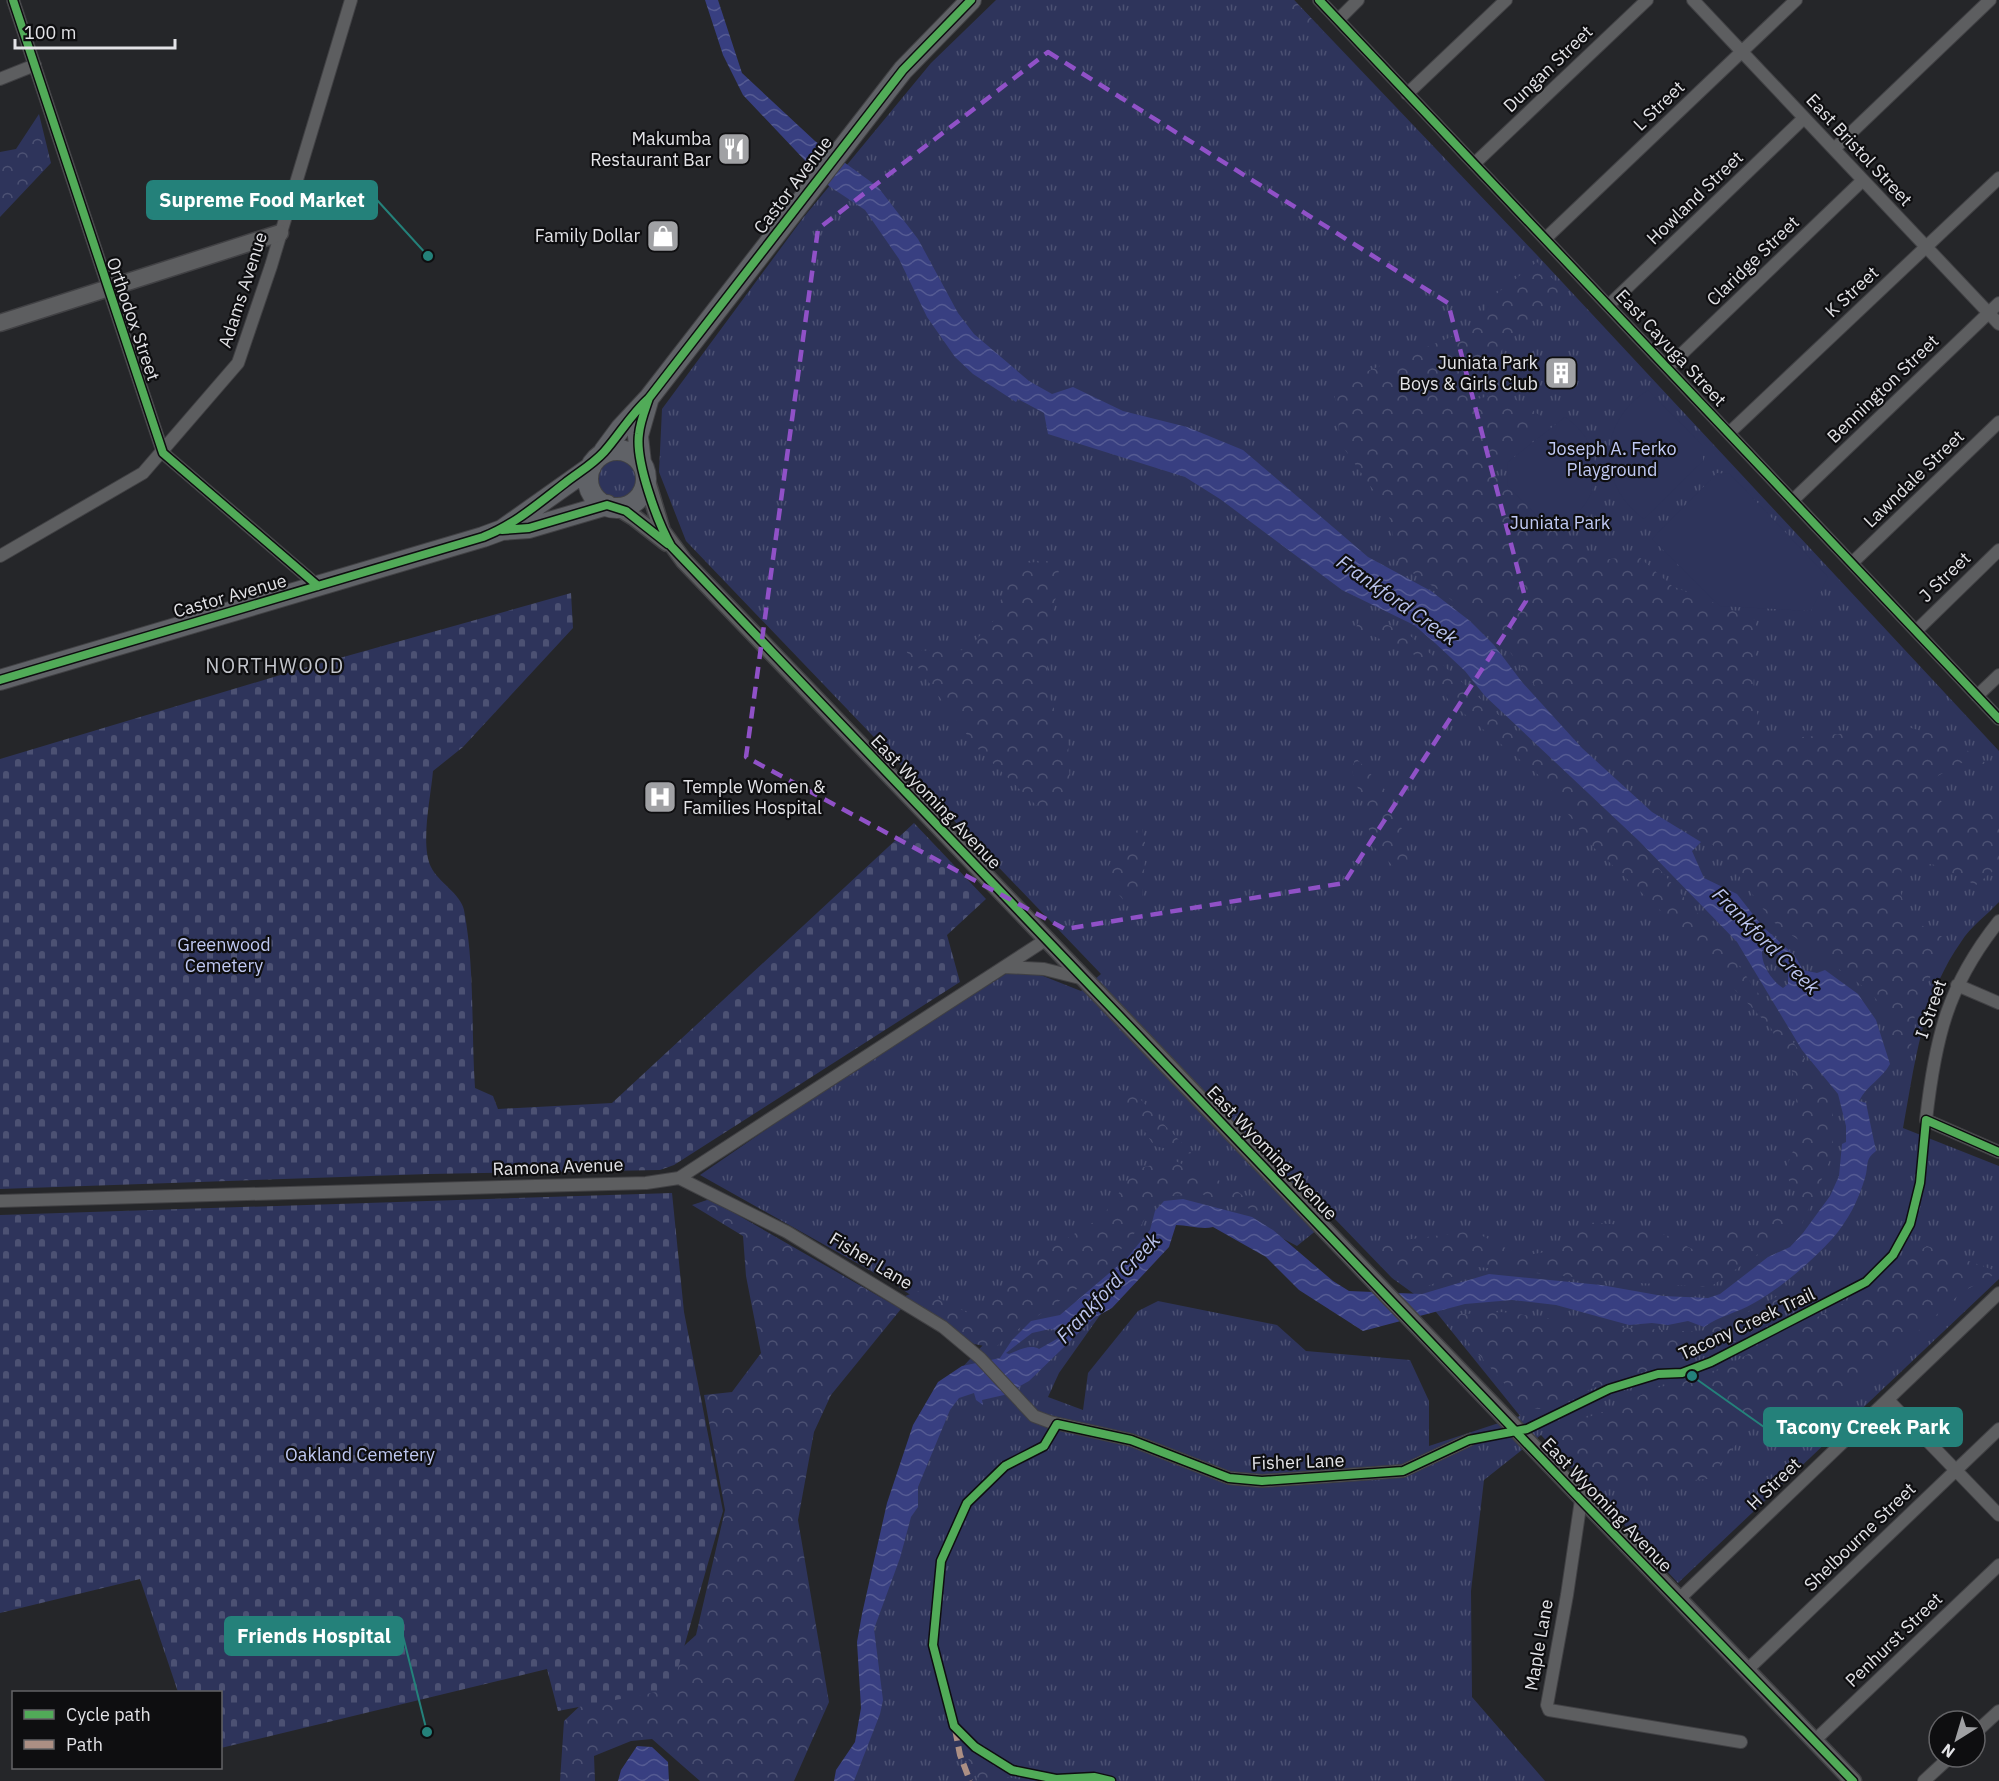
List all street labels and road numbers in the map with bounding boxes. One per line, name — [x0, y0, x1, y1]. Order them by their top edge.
street label: Dungan Street — [1498, 20, 1597, 117]
street label: L Street — [1628, 76, 1689, 136]
street label: East Bristol Street — [1801, 89, 1917, 211]
street label: Castor Avenue — [748, 131, 837, 238]
street label: Howland Street — [1642, 146, 1748, 249]
street label: Claridge Street — [1701, 211, 1804, 311]
street label: Adams Avenue — [213, 229, 272, 351]
street label: Orthodox Street — [102, 254, 165, 384]
street label: K Street — [1820, 261, 1883, 322]
street label: East Cayuga Street — [1611, 284, 1732, 411]
street label: Bennington Street — [1822, 329, 1943, 448]
street label: Lawndale Street — [1859, 425, 1969, 532]
street label: J Street — [1914, 547, 1975, 607]
street label: Castor Avenue — [171, 568, 289, 623]
street label: East Wyoming Avenue — [866, 729, 1007, 874]
street label: I Street — [1910, 976, 1951, 1041]
street label: East Wyoming Avenue — [1202, 1080, 1343, 1225]
street label: Ramona Avenue — [492, 1153, 624, 1180]
street label: Fisher Lane — [825, 1227, 917, 1294]
street label: Tacony Creek Trail — [1675, 1282, 1818, 1365]
street label: East Wyoming Avenue — [1537, 1432, 1678, 1577]
street label: Fisher Lane — [1251, 1448, 1345, 1475]
street label: H Street — [1742, 1452, 1806, 1515]
street label: Shelbourne Street — [1799, 1477, 1920, 1596]
street label: Penhurst Street — [1840, 1588, 1947, 1692]
street label: Maple Lane — [1519, 1597, 1558, 1692]

